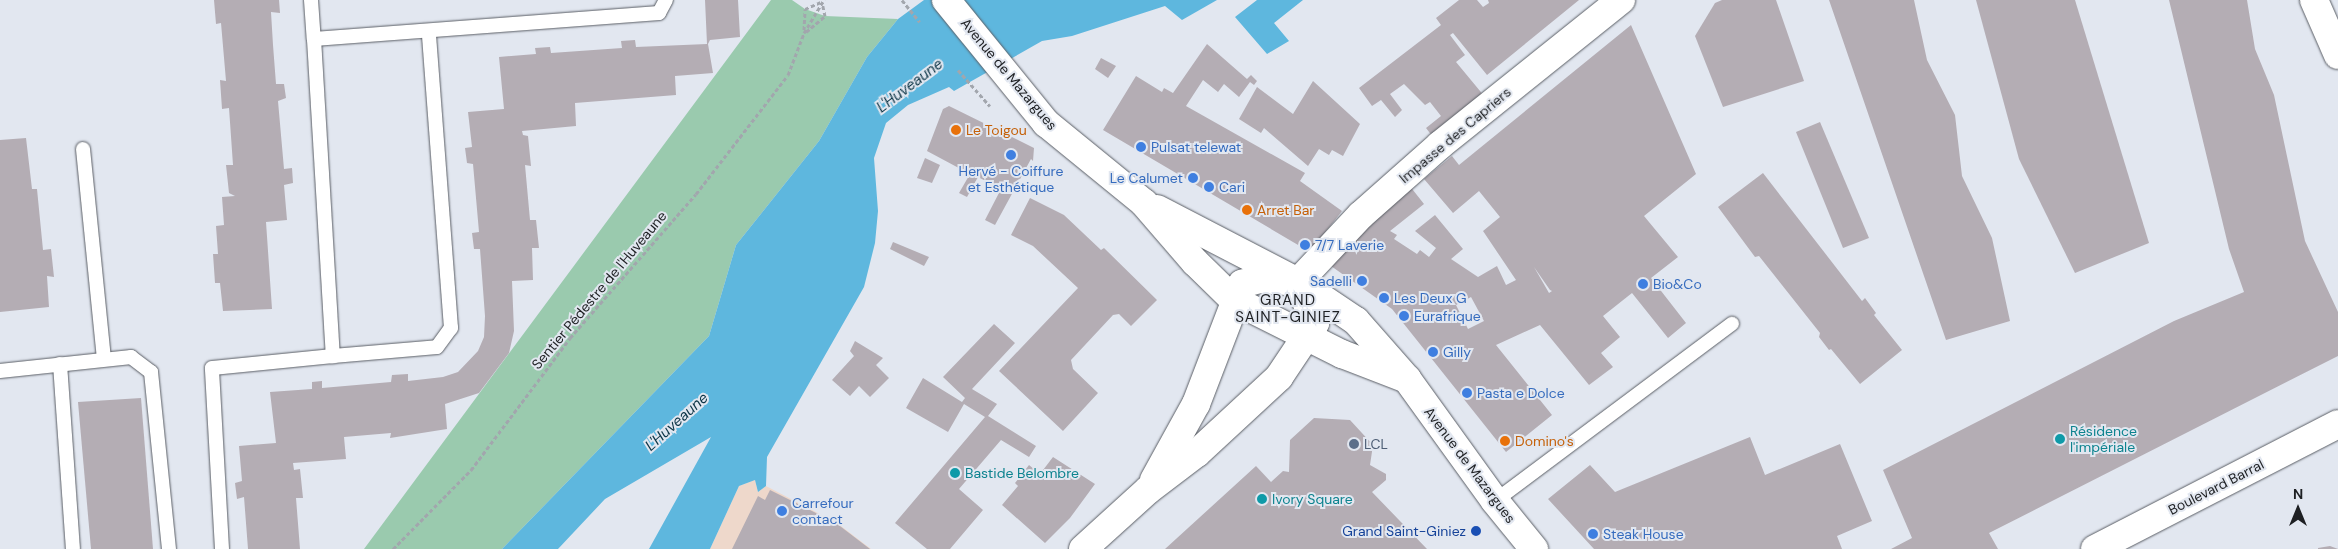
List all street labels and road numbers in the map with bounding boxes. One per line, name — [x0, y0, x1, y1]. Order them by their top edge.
street label: Avenue de Mazargues — [957, 15, 1061, 133]
street label: Impasse des Capriers — [1396, 83, 1514, 187]
street label: Sentier Pédestre de l'Huveaune — [528, 208, 670, 372]
street label: Avenue de Mazargues — [1421, 404, 1519, 526]
street label: Boulevard Barral — [2166, 456, 2266, 518]

